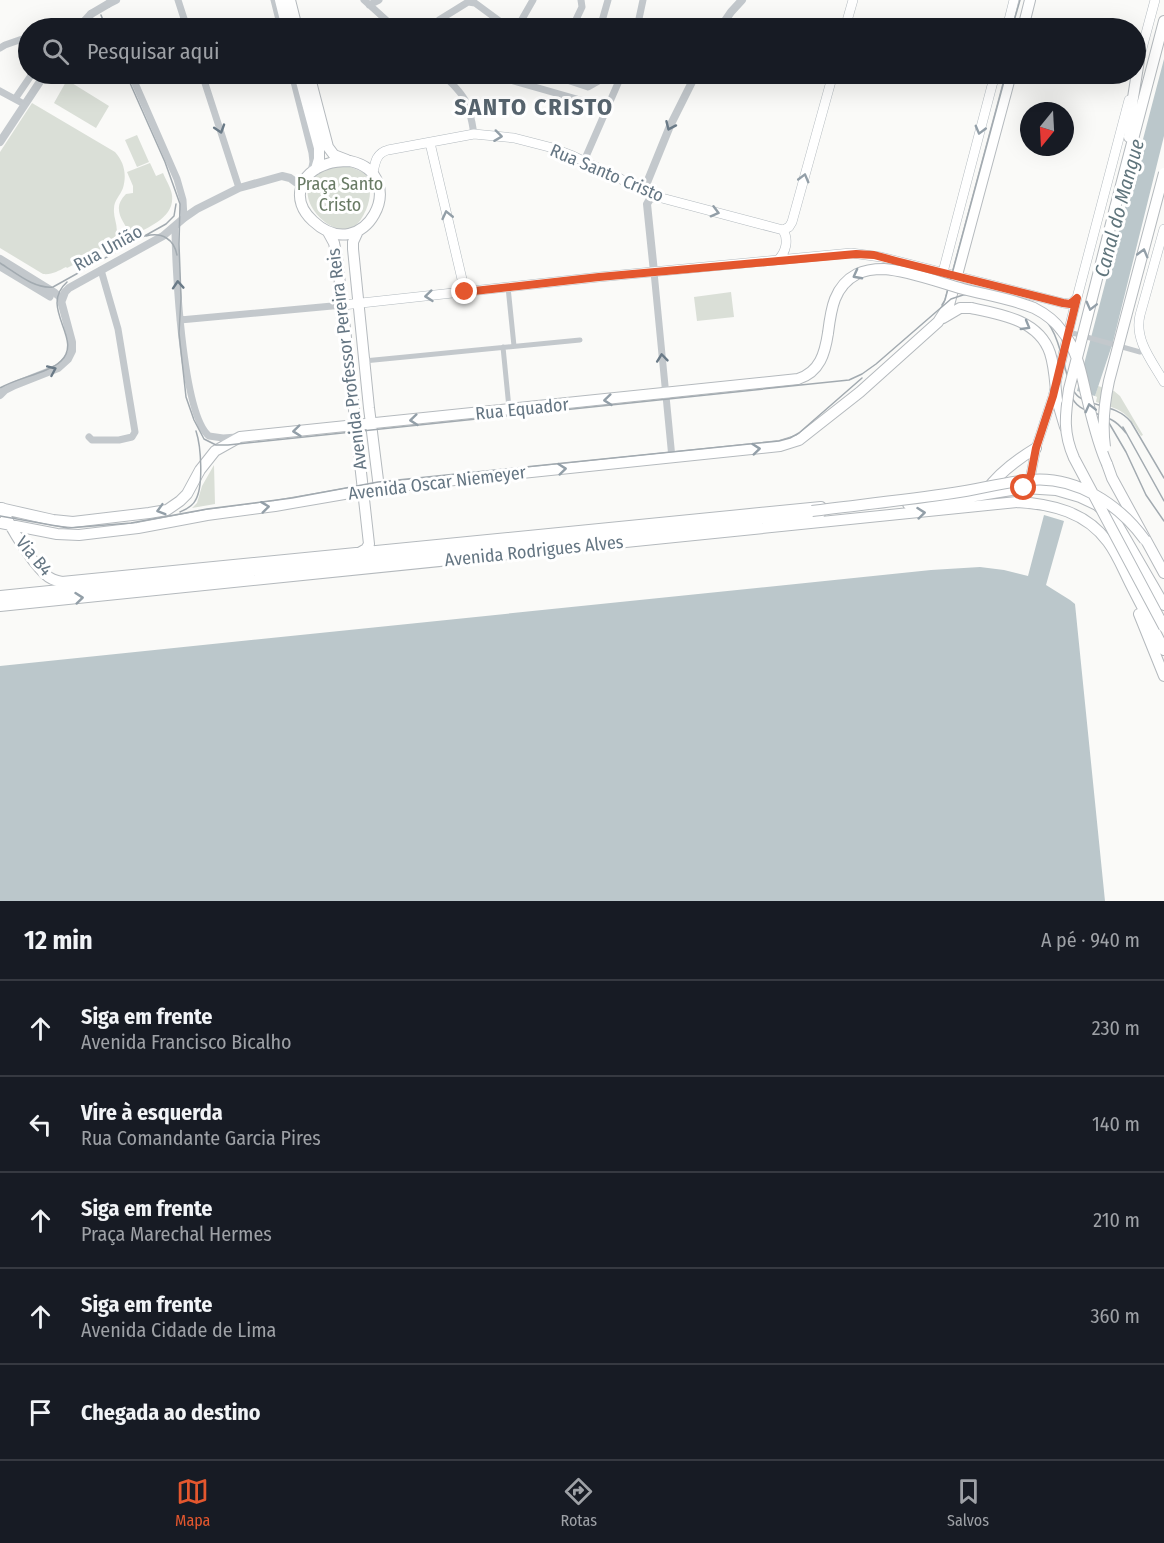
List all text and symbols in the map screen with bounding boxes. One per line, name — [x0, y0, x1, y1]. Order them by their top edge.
search box — [18, 18, 1146, 84]
icon: search — [39, 35, 72, 68]
text: Pesquisar aqui — [87, 38, 219, 65]
district label: SANTO CRISTO — [454, 93, 614, 121]
north arrow — [1020, 102, 1074, 156]
one-way arrow — [665, 119, 677, 130]
one-way arrow — [213, 123, 225, 134]
one-way arrow — [975, 124, 987, 135]
one-way arrow — [494, 129, 503, 142]
water label: Canal do Mangue — [1089, 136, 1149, 280]
street label: Rua Santo Cristo — [547, 139, 667, 207]
park label: Praça Santo Cristo — [297, 173, 383, 216]
one-way arrow — [797, 173, 809, 184]
one-way arrow — [709, 205, 719, 217]
one-way arrow — [441, 210, 454, 220]
street label: Rua União — [70, 220, 146, 276]
street label: Avenida Professor Pereira Reis — [322, 247, 372, 471]
one-way arrow — [1136, 248, 1148, 258]
one-way arrow — [852, 268, 863, 280]
route end — [451, 278, 477, 304]
one-way arrow — [171, 280, 184, 289]
one-way arrow — [424, 289, 433, 302]
one-way arrow — [1085, 301, 1098, 311]
one-way arrow — [1020, 319, 1030, 330]
one-way arrow — [656, 353, 669, 362]
one-way arrow — [46, 365, 57, 377]
street label: Rua Equador — [474, 393, 570, 425]
one-way arrow — [603, 393, 612, 405]
one-way arrow — [1084, 403, 1097, 413]
one-way arrow — [409, 413, 418, 426]
one-way arrow — [292, 424, 301, 437]
one-way arrow — [751, 443, 760, 455]
street label: Avenida Oscar Niemeyer — [347, 461, 528, 505]
one-way arrow — [557, 463, 567, 476]
route start — [1010, 474, 1036, 500]
one-way arrow — [260, 501, 270, 514]
one-way arrow — [156, 503, 167, 515]
one-way arrow — [916, 507, 925, 520]
street label: Avenida Rodrigues Alves — [444, 531, 625, 571]
street label: Via B4 — [11, 532, 57, 581]
one-way arrow — [75, 592, 84, 605]
text: 12 min — [24, 925, 93, 956]
text: A pé · 940 m — [1041, 928, 1140, 952]
text: Siga em frente — [81, 1003, 212, 1030]
icon: ahead — [24, 1012, 57, 1045]
text: 230 m — [1092, 1016, 1140, 1040]
text: Avenida Francisco Bicalho — [81, 1030, 292, 1054]
text: Vire à esquerda — [81, 1099, 223, 1126]
icon: left — [24, 1108, 57, 1141]
text: 140 m — [1092, 1112, 1140, 1136]
text: Rua Comandante Garcia Pires — [81, 1126, 321, 1150]
text: Siga em frente — [81, 1195, 212, 1222]
icon: ahead — [24, 1204, 57, 1237]
text: 210 m — [1093, 1208, 1140, 1232]
text: Praça Marechal Hermes — [81, 1222, 272, 1246]
text: Siga em frente — [81, 1291, 212, 1318]
icon: ahead — [24, 1300, 57, 1333]
text: 360 m — [1091, 1304, 1140, 1328]
text: Avenida Cidade de Lima — [81, 1318, 276, 1342]
icon: arrive — [24, 1396, 57, 1429]
text: Chegada ao destino — [81, 1399, 261, 1426]
tab: Mapa — [175, 1475, 210, 1530]
tab: Rotas — [560, 1475, 597, 1530]
tab: Salvos — [947, 1475, 989, 1530]

